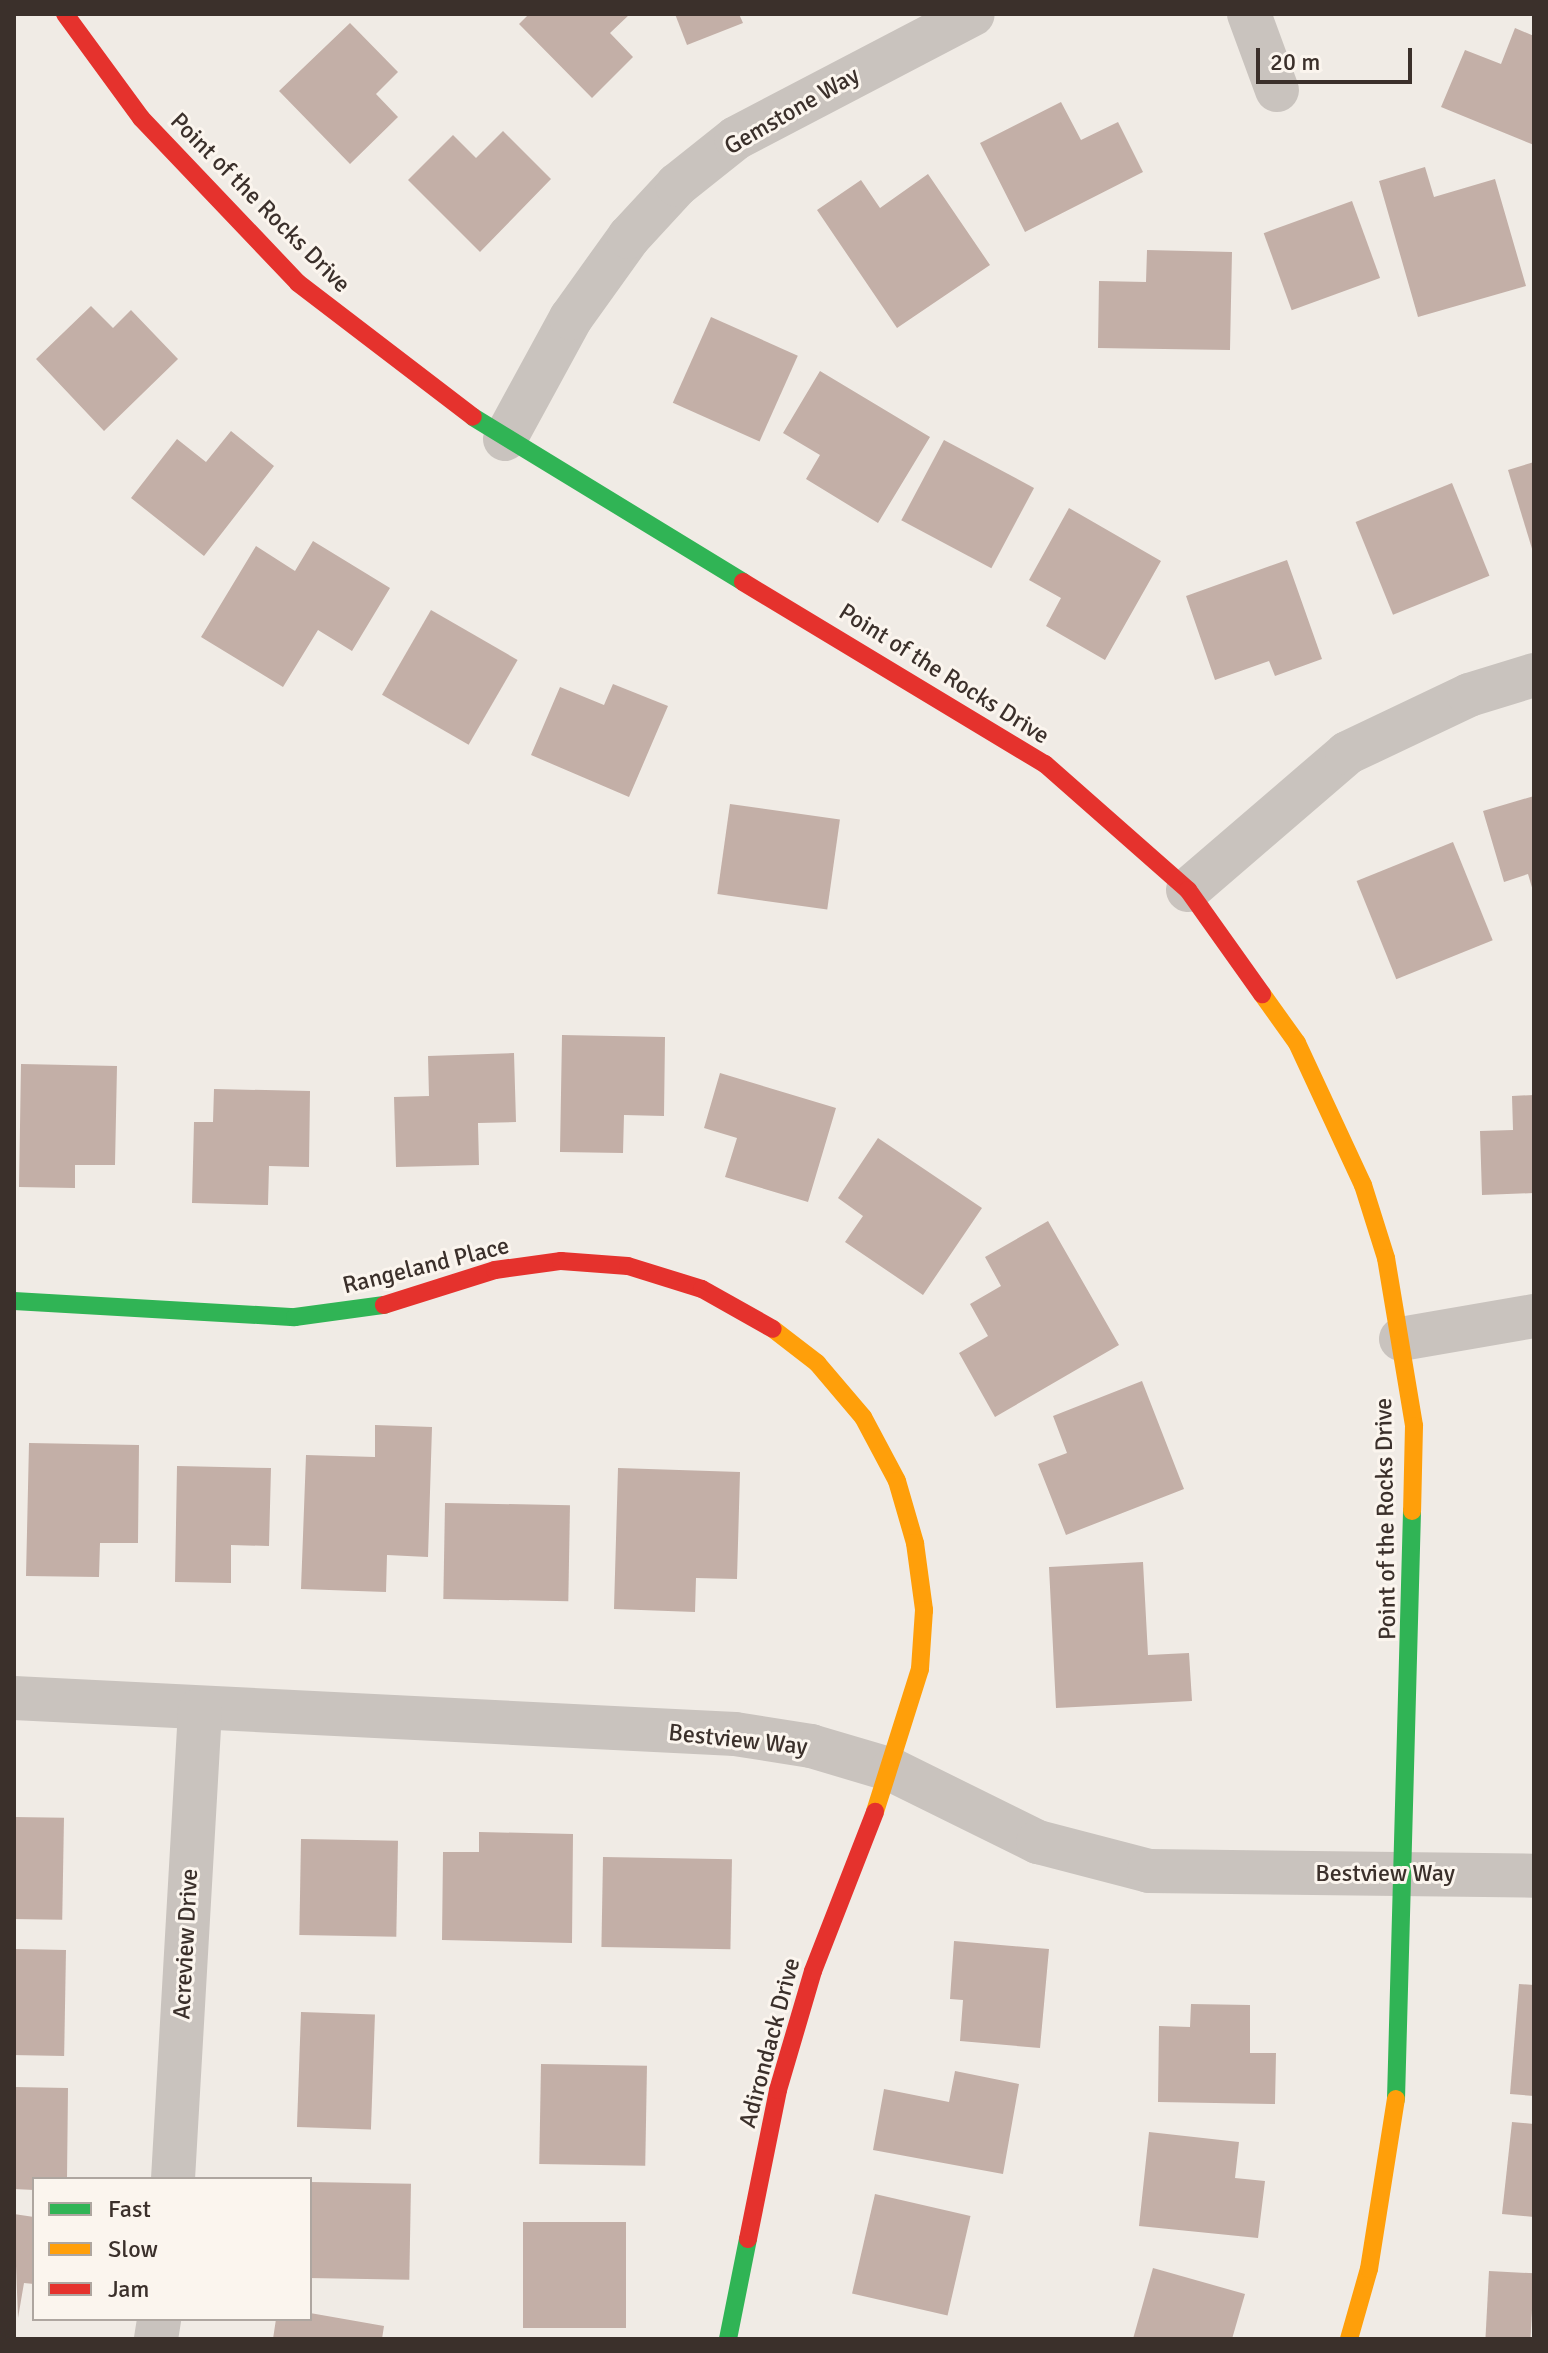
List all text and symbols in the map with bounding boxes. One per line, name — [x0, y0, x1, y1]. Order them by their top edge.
scale bar — [1260, 32, 1416, 82]
text: 20 m — [1270, 47, 1320, 77]
street label: Gemstone Way — [720, 61, 864, 161]
street label: Point of the Rocks Drive — [164, 107, 356, 299]
street label: Point of the Rocks Drive — [834, 598, 1054, 750]
street label: Rangeland Place — [340, 1231, 512, 1301]
street label: Point of the Rocks Drive — [1369, 1398, 1403, 1640]
street label: Bestview Way — [667, 1718, 809, 1762]
street label: Bestview Way — [1315, 1860, 1455, 1888]
street label: Acreview Drive — [168, 1868, 204, 2020]
street label: Adirondack Drive — [733, 1955, 807, 2131]
legend — [32, 2177, 312, 2321]
text: Fast — [108, 2194, 151, 2224]
text: Slow — [108, 2234, 158, 2264]
text: Jam — [108, 2274, 149, 2304]

